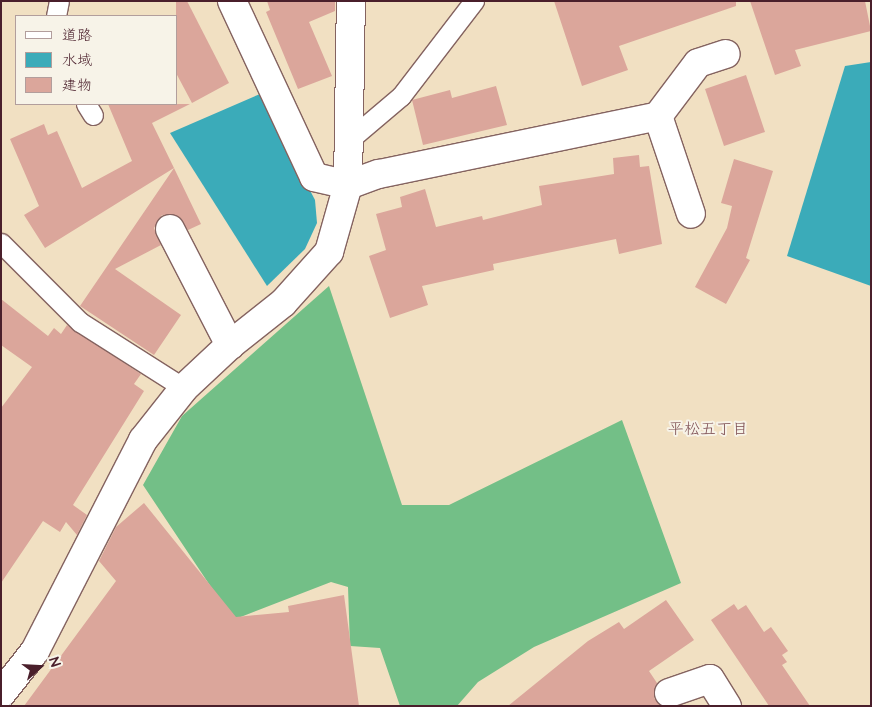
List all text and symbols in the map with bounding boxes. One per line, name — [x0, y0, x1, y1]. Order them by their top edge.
legend — [15, 15, 178, 105]
text: 道路 — [62, 25, 92, 46]
text: 水域 — [62, 50, 92, 71]
text: 建物 — [62, 75, 92, 96]
district label: 平松五丁目 — [668, 419, 748, 439]
north arrow — [15, 642, 65, 692]
text: N — [43, 655, 65, 670]

